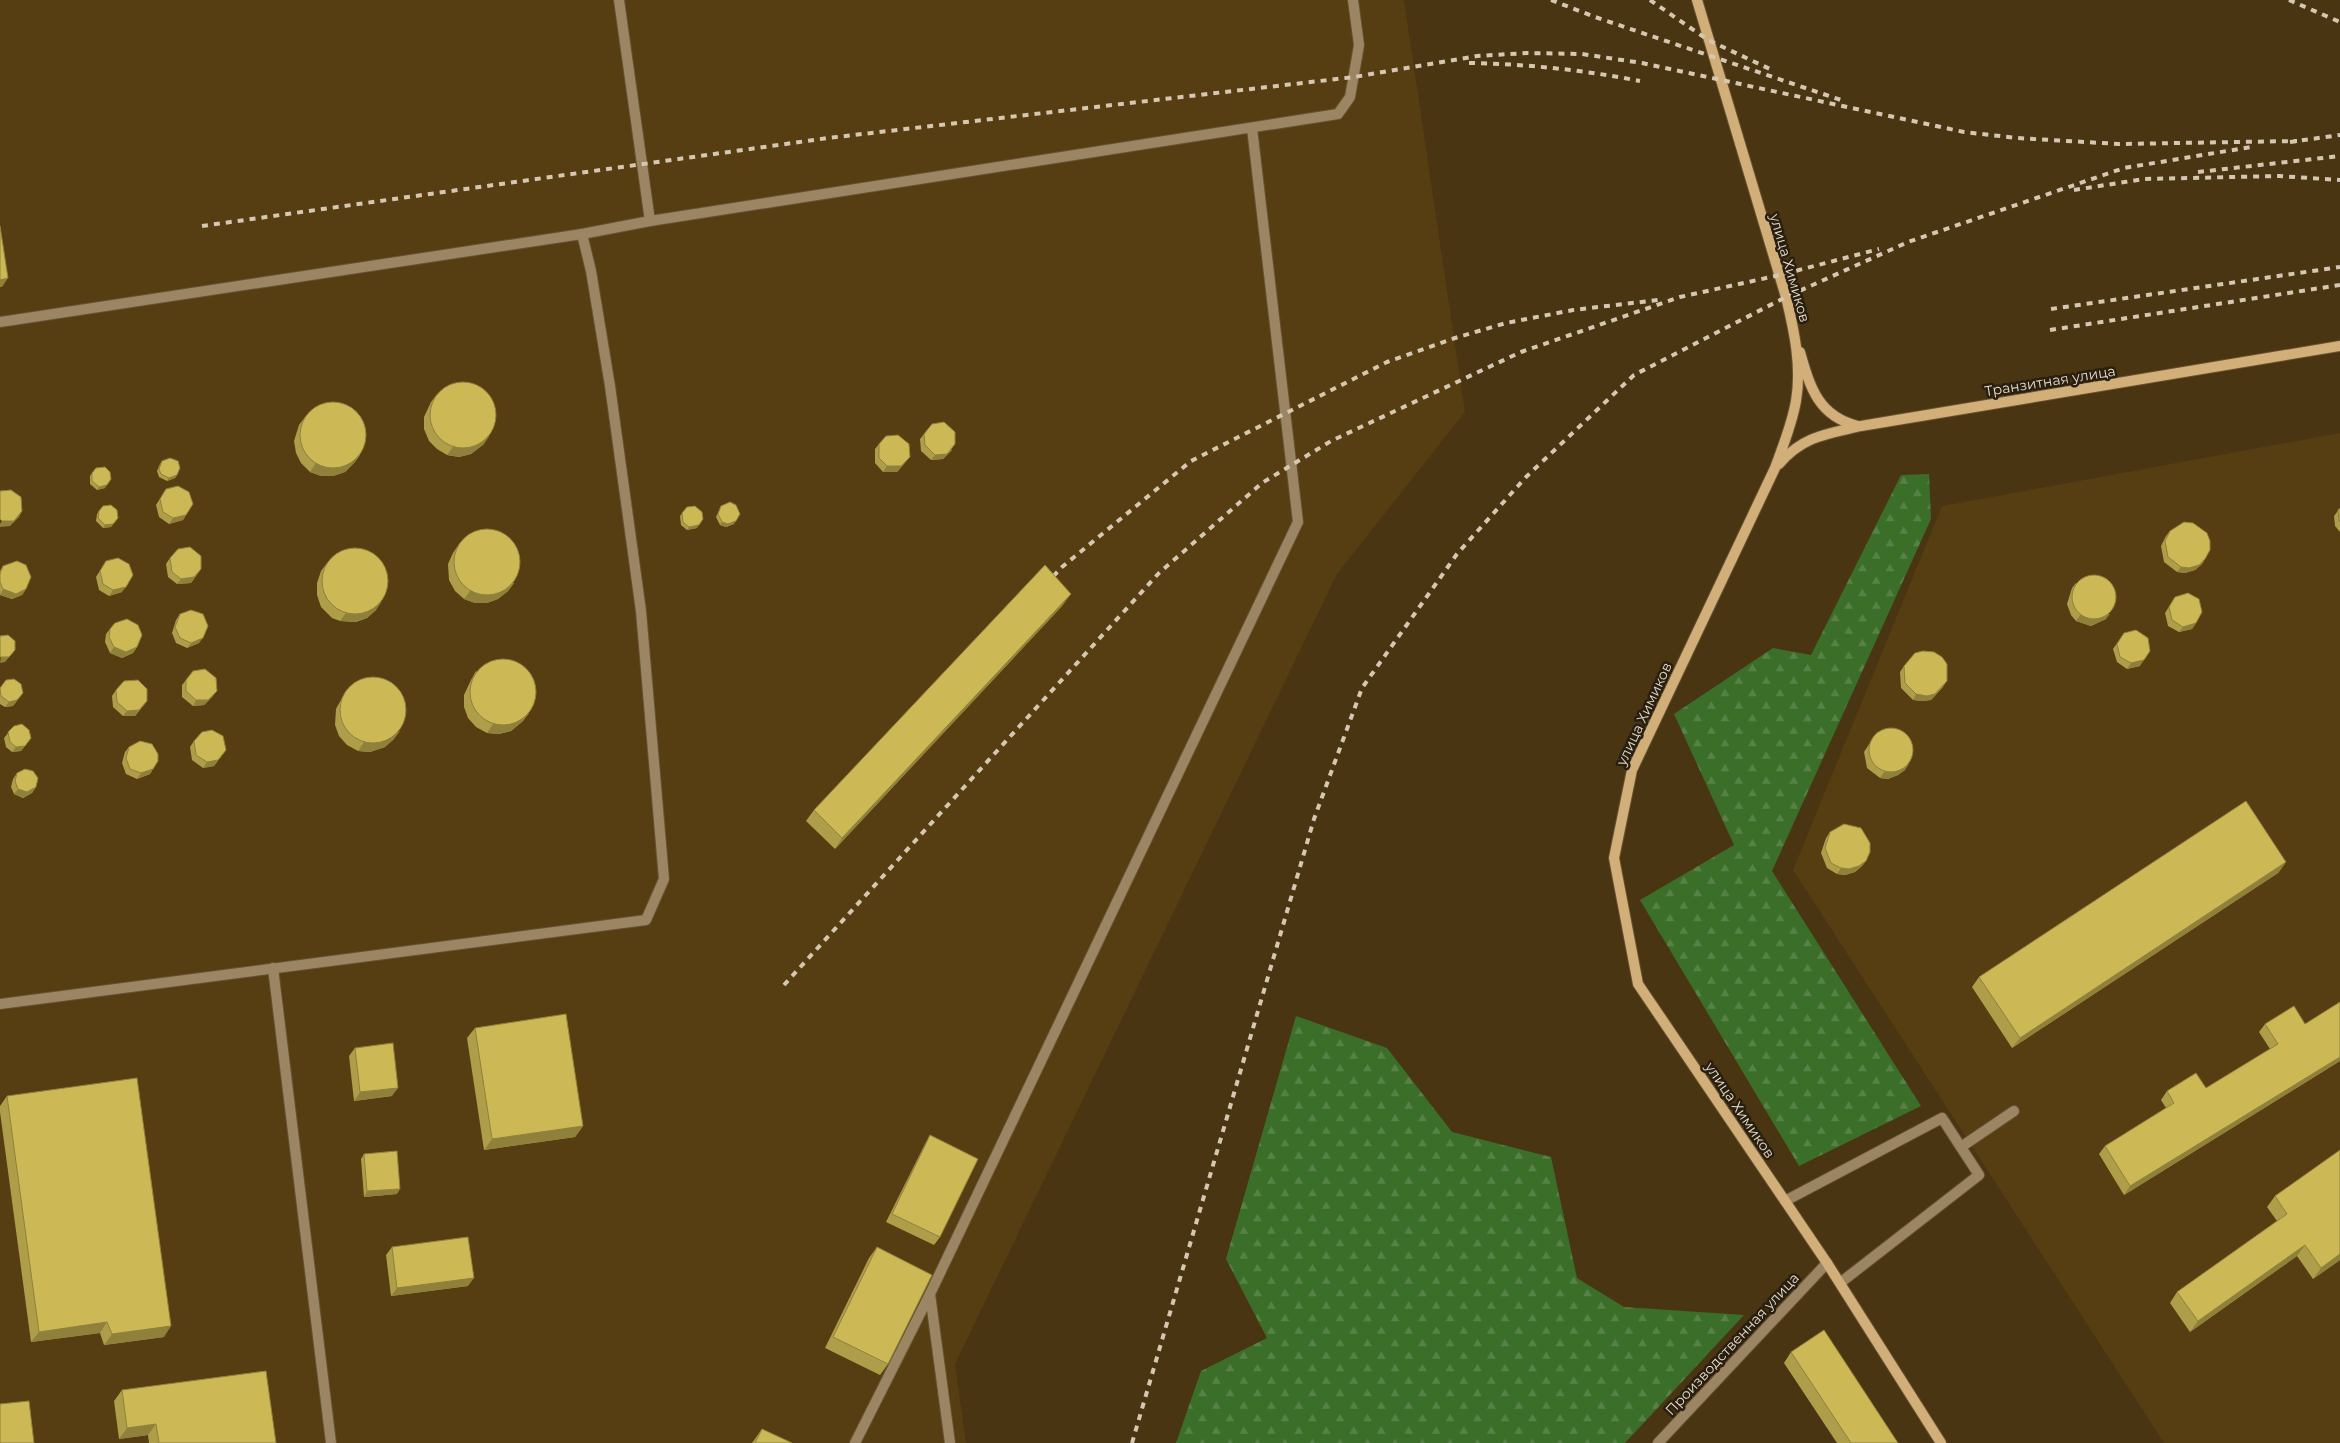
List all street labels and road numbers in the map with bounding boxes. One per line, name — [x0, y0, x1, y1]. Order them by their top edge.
street label: улица Химиков — [1766, 211, 1814, 324]
street label: Транзитная улица — [1983, 362, 2117, 400]
street label: улица Химиков — [1612, 659, 1676, 769]
street label: улица Химиков — [1701, 1058, 1779, 1161]
street label: Производственная улица — [1661, 1269, 1803, 1419]

